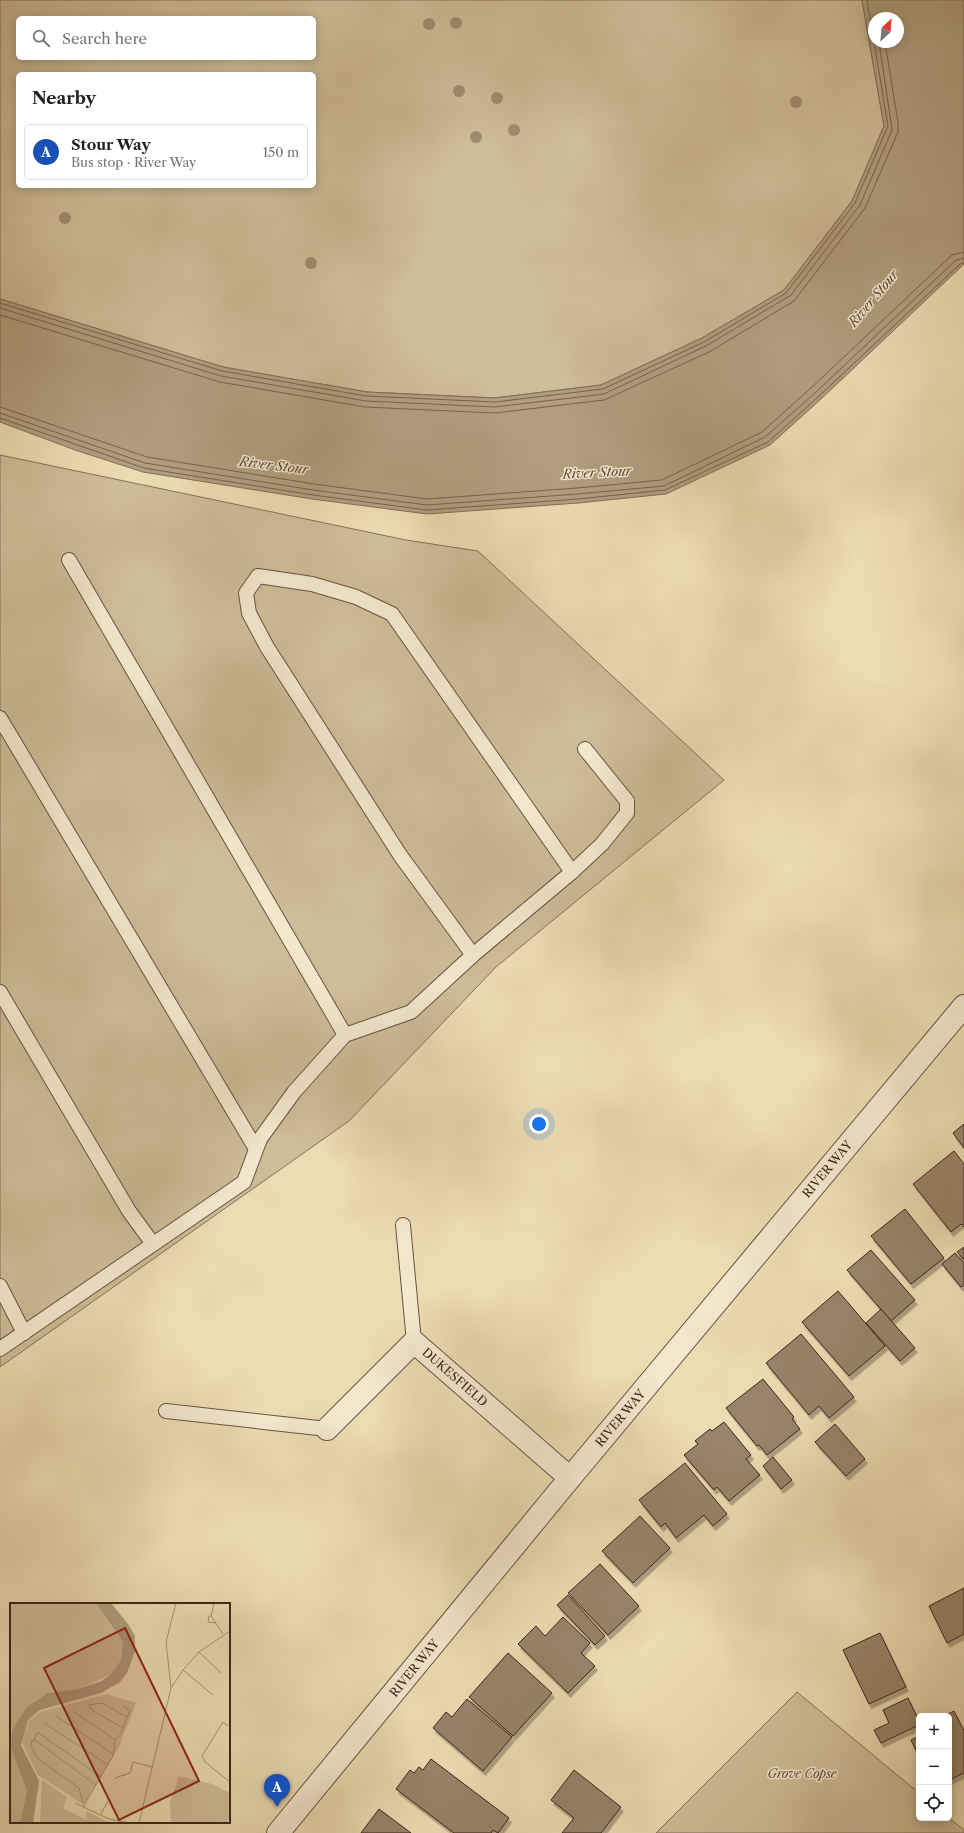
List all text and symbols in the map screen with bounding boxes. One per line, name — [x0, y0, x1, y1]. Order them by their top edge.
north arrow — [868, 12, 904, 48]
search box — [16, 16, 316, 60]
icon: search — [30, 27, 52, 49]
text: Search here — [62, 29, 147, 48]
text: Nearby — [32, 88, 96, 108]
text: Stour Way — [71, 135, 151, 154]
text: A — [41, 144, 51, 160]
text: 150 m — [263, 144, 299, 160]
text: Bus stop · River Way — [71, 154, 196, 170]
water label: River Stour — [844, 266, 902, 330]
water label: River Stour — [238, 453, 310, 477]
water label: River Stour — [561, 462, 633, 482]
your location — [529, 1114, 549, 1134]
street label: RIVER WAY — [799, 1137, 856, 1201]
street label: DUKESFIELD — [419, 1344, 491, 1410]
street label: RIVER WAY — [592, 1386, 649, 1450]
inset map — [10, 1603, 230, 1823]
street label: RIVER WAY — [386, 1636, 442, 1700]
map controls — [916, 1713, 952, 1821]
button: + — [916, 1713, 952, 1749]
button: − — [916, 1749, 952, 1785]
park label: Grove Copse — [768, 1766, 838, 1781]
pin: A — [264, 1774, 290, 1807]
button: locate — [916, 1785, 952, 1821]

